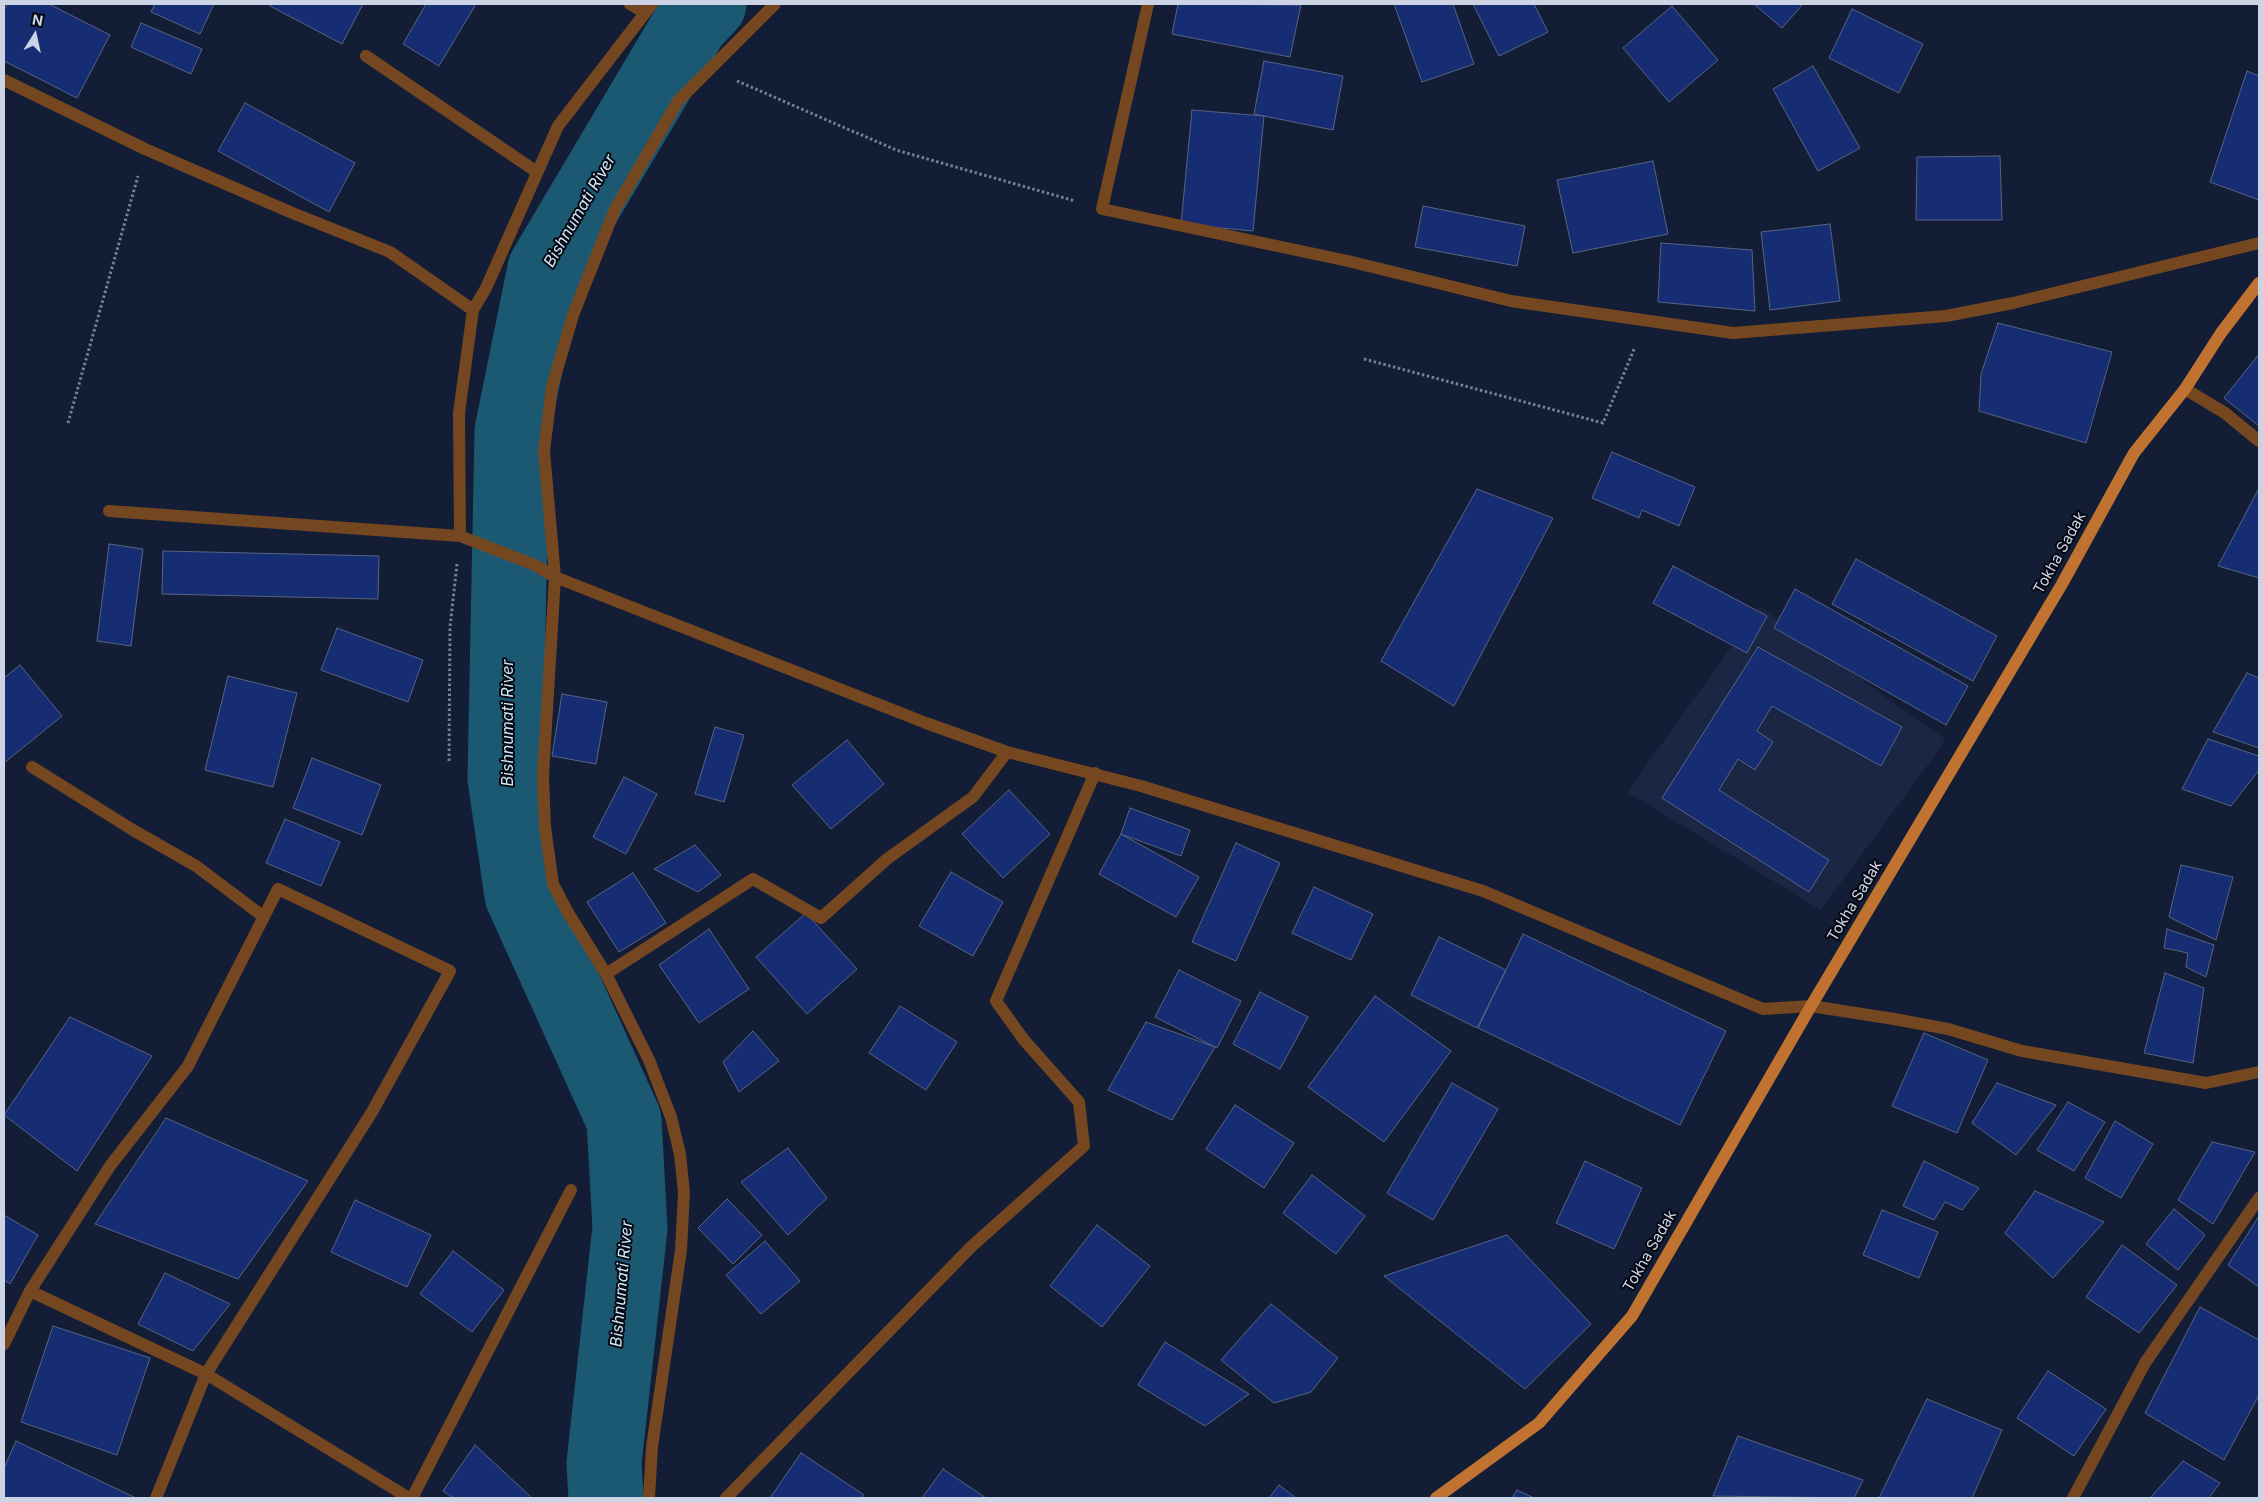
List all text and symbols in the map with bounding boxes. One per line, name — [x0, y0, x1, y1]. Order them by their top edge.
north arrow — [10, 10, 60, 60]
text: N — [31, 10, 44, 29]
water label: Bishnumati River — [540, 151, 620, 271]
street label: Tokha Sadak — [2030, 509, 2090, 597]
water label: Bishnumati River — [498, 660, 518, 786]
street label: Tokha Sadak — [1824, 857, 1886, 945]
street label: Tokha Sadak — [1619, 1207, 1681, 1295]
water label: Bishnumati River — [607, 1220, 637, 1348]

